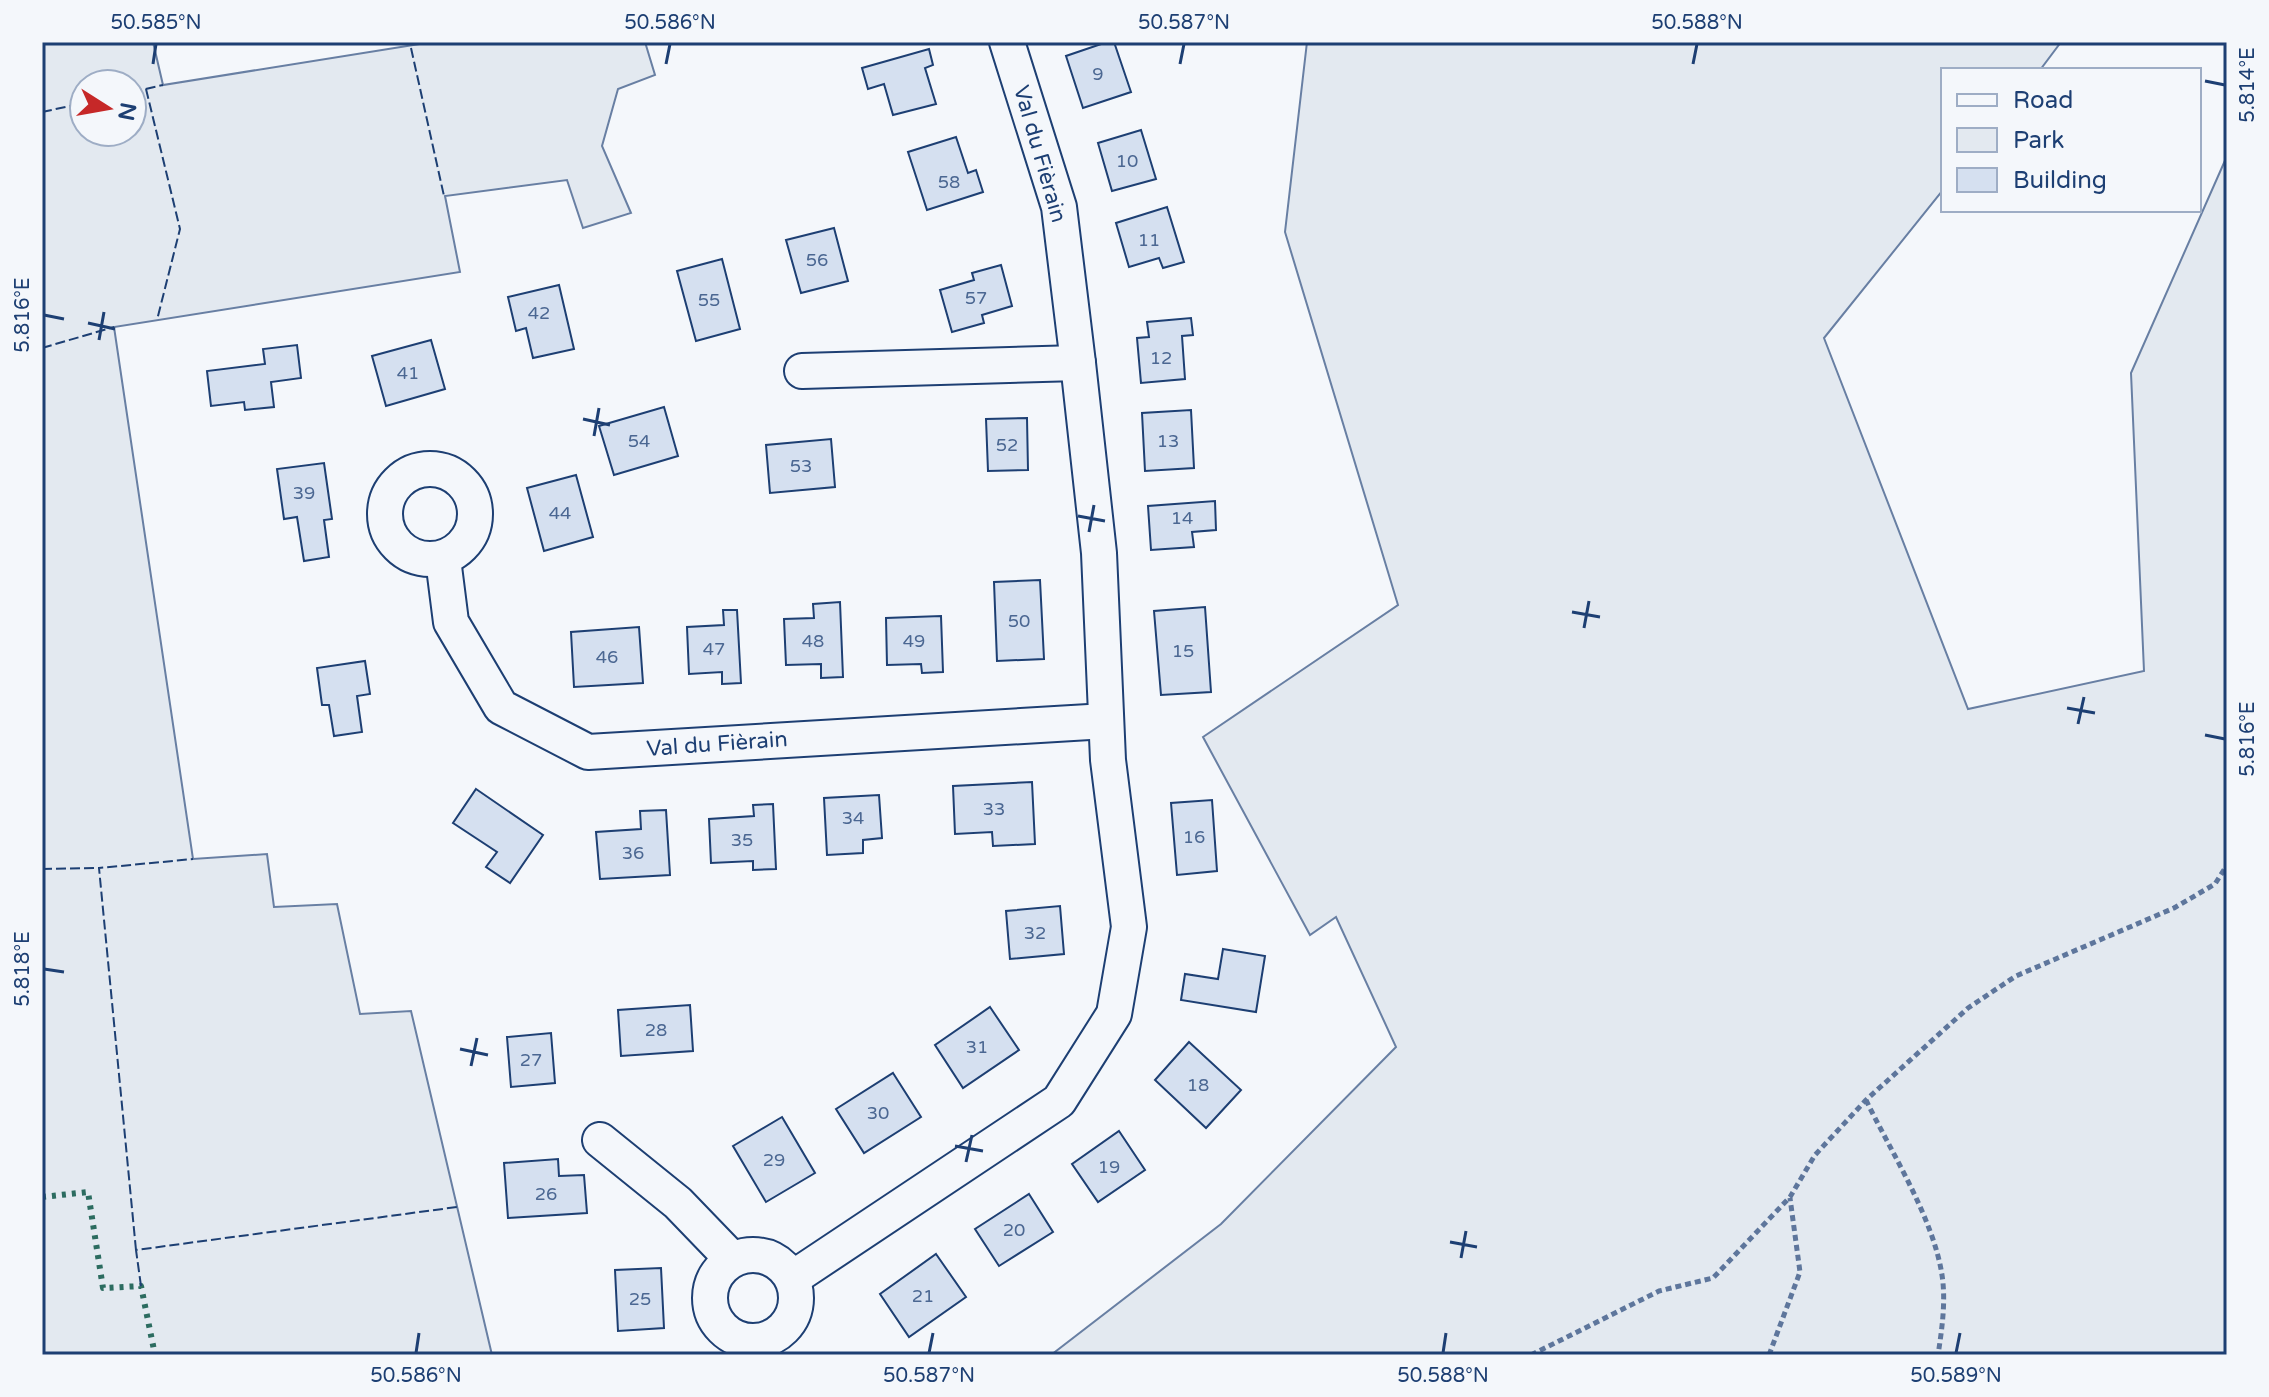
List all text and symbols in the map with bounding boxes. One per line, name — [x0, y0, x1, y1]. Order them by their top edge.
text: 50.585°N — [110, 11, 202, 35]
text: 50.586°N — [624, 11, 716, 35]
text: 50.587°N — [1138, 11, 1230, 35]
text: 50.588°N — [1651, 11, 1743, 35]
text: 5.814°E — [2236, 47, 2260, 123]
house number: 9 — [1092, 63, 1104, 85]
north arrow — [68, 68, 148, 148]
legend — [1941, 68, 2201, 212]
street label: Val du Fièrain — [1008, 82, 1072, 226]
text: Road — [2013, 86, 2073, 115]
text: N — [112, 100, 141, 123]
text: Park — [2013, 126, 2064, 155]
house number: 10 — [1116, 150, 1138, 172]
text: Building — [2013, 166, 2107, 195]
house number: 58 — [938, 171, 960, 193]
house number: 11 — [1138, 229, 1160, 251]
house number: 56 — [806, 249, 828, 271]
text: 5.816°E — [11, 277, 35, 353]
house number: 57 — [965, 287, 987, 309]
house number: 55 — [698, 289, 720, 311]
house number: 42 — [528, 302, 550, 324]
house number: 12 — [1150, 347, 1172, 369]
house number: 41 — [397, 362, 419, 384]
house number: 54 — [628, 430, 650, 452]
house number: 13 — [1157, 430, 1179, 452]
house number: 52 — [996, 434, 1018, 456]
house number: 53 — [790, 455, 812, 477]
house number: 39 — [293, 482, 315, 504]
house number: 44 — [549, 502, 571, 524]
house number: 14 — [1171, 507, 1193, 529]
house number: 50 — [1008, 610, 1030, 632]
house number: 48 — [802, 630, 824, 652]
house number: 49 — [903, 630, 925, 652]
house number: 47 — [703, 638, 725, 660]
house number: 15 — [1172, 640, 1194, 662]
house number: 46 — [596, 646, 618, 668]
text: 5.816°E — [2236, 701, 2260, 777]
street label: Val du Fièrain — [646, 726, 788, 762]
house number: 33 — [983, 798, 1005, 820]
house number: 34 — [842, 807, 864, 829]
house number: 16 — [1183, 826, 1205, 848]
house number: 35 — [731, 829, 753, 851]
house number: 36 — [622, 842, 644, 864]
house number: 32 — [1024, 922, 1046, 944]
text: 5.818°E — [11, 931, 35, 1007]
house number: 28 — [645, 1019, 667, 1041]
house number: 31 — [966, 1036, 988, 1058]
house number: 27 — [520, 1049, 542, 1071]
house number: 18 — [1187, 1074, 1209, 1096]
house number: 30 — [867, 1102, 889, 1124]
house number: 29 — [763, 1149, 785, 1171]
house number: 19 — [1098, 1156, 1120, 1178]
house number: 26 — [535, 1183, 557, 1205]
house number: 20 — [1003, 1219, 1025, 1241]
house number: 21 — [912, 1285, 934, 1307]
house number: 25 — [629, 1288, 651, 1310]
text: 50.586°N — [370, 1364, 462, 1388]
text: 50.587°N — [883, 1364, 975, 1388]
text: 50.588°N — [1397, 1364, 1489, 1388]
text: 50.589°N — [1910, 1364, 2002, 1388]

